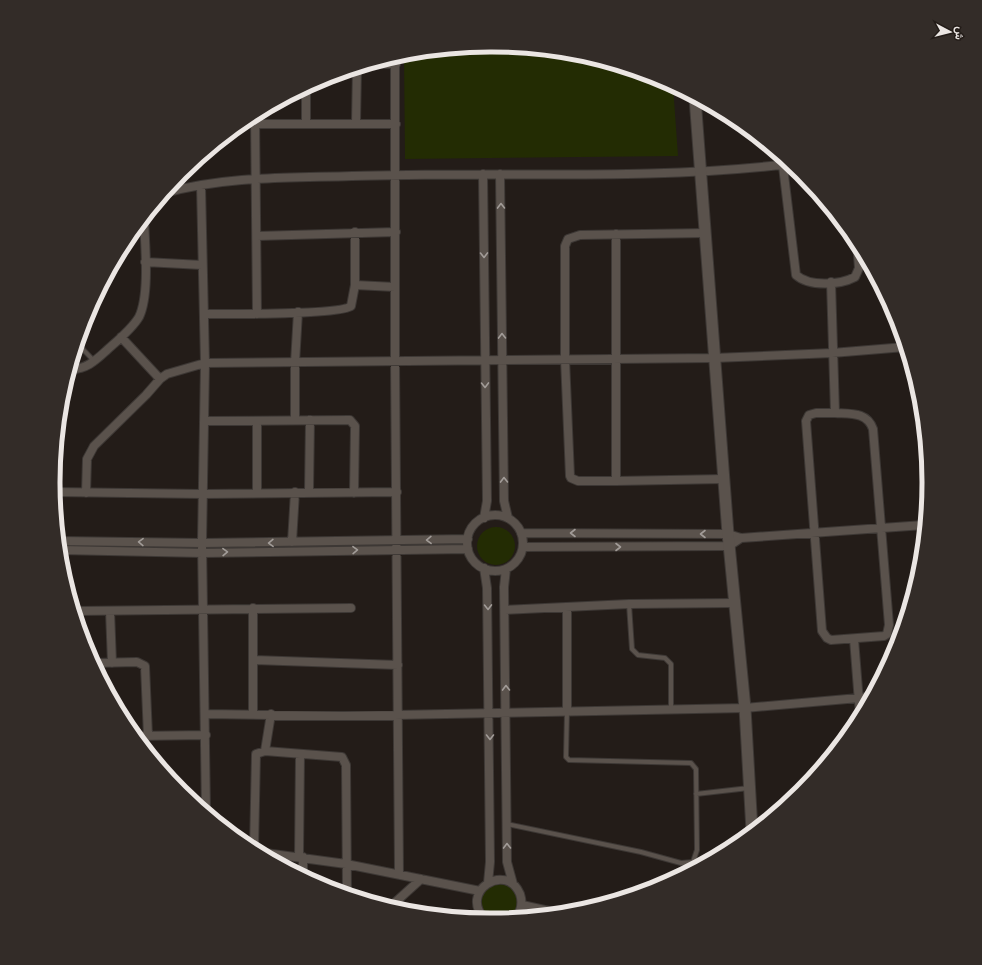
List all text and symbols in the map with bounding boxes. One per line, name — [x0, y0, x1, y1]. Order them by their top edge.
north arrow — [930, 12, 970, 52]
text: ش — [952, 26, 967, 41]
one-way arrow — [496, 203, 505, 209]
one-way arrow — [480, 252, 488, 258]
one-way arrow — [498, 333, 506, 339]
one-way arrow — [481, 382, 489, 388]
one-way arrow — [499, 477, 508, 483]
one-way arrow — [570, 529, 576, 537]
one-way arrow — [700, 530, 706, 538]
one-way arrow — [426, 536, 432, 545]
one-way arrow — [138, 538, 144, 546]
one-way arrow — [268, 538, 274, 547]
one-way arrow — [615, 543, 621, 551]
one-way arrow — [352, 546, 358, 554]
one-way arrow — [222, 548, 228, 556]
one-way arrow — [483, 604, 492, 610]
one-way arrow — [502, 685, 510, 691]
one-way arrow — [485, 734, 494, 740]
one-way arrow — [503, 843, 511, 849]

